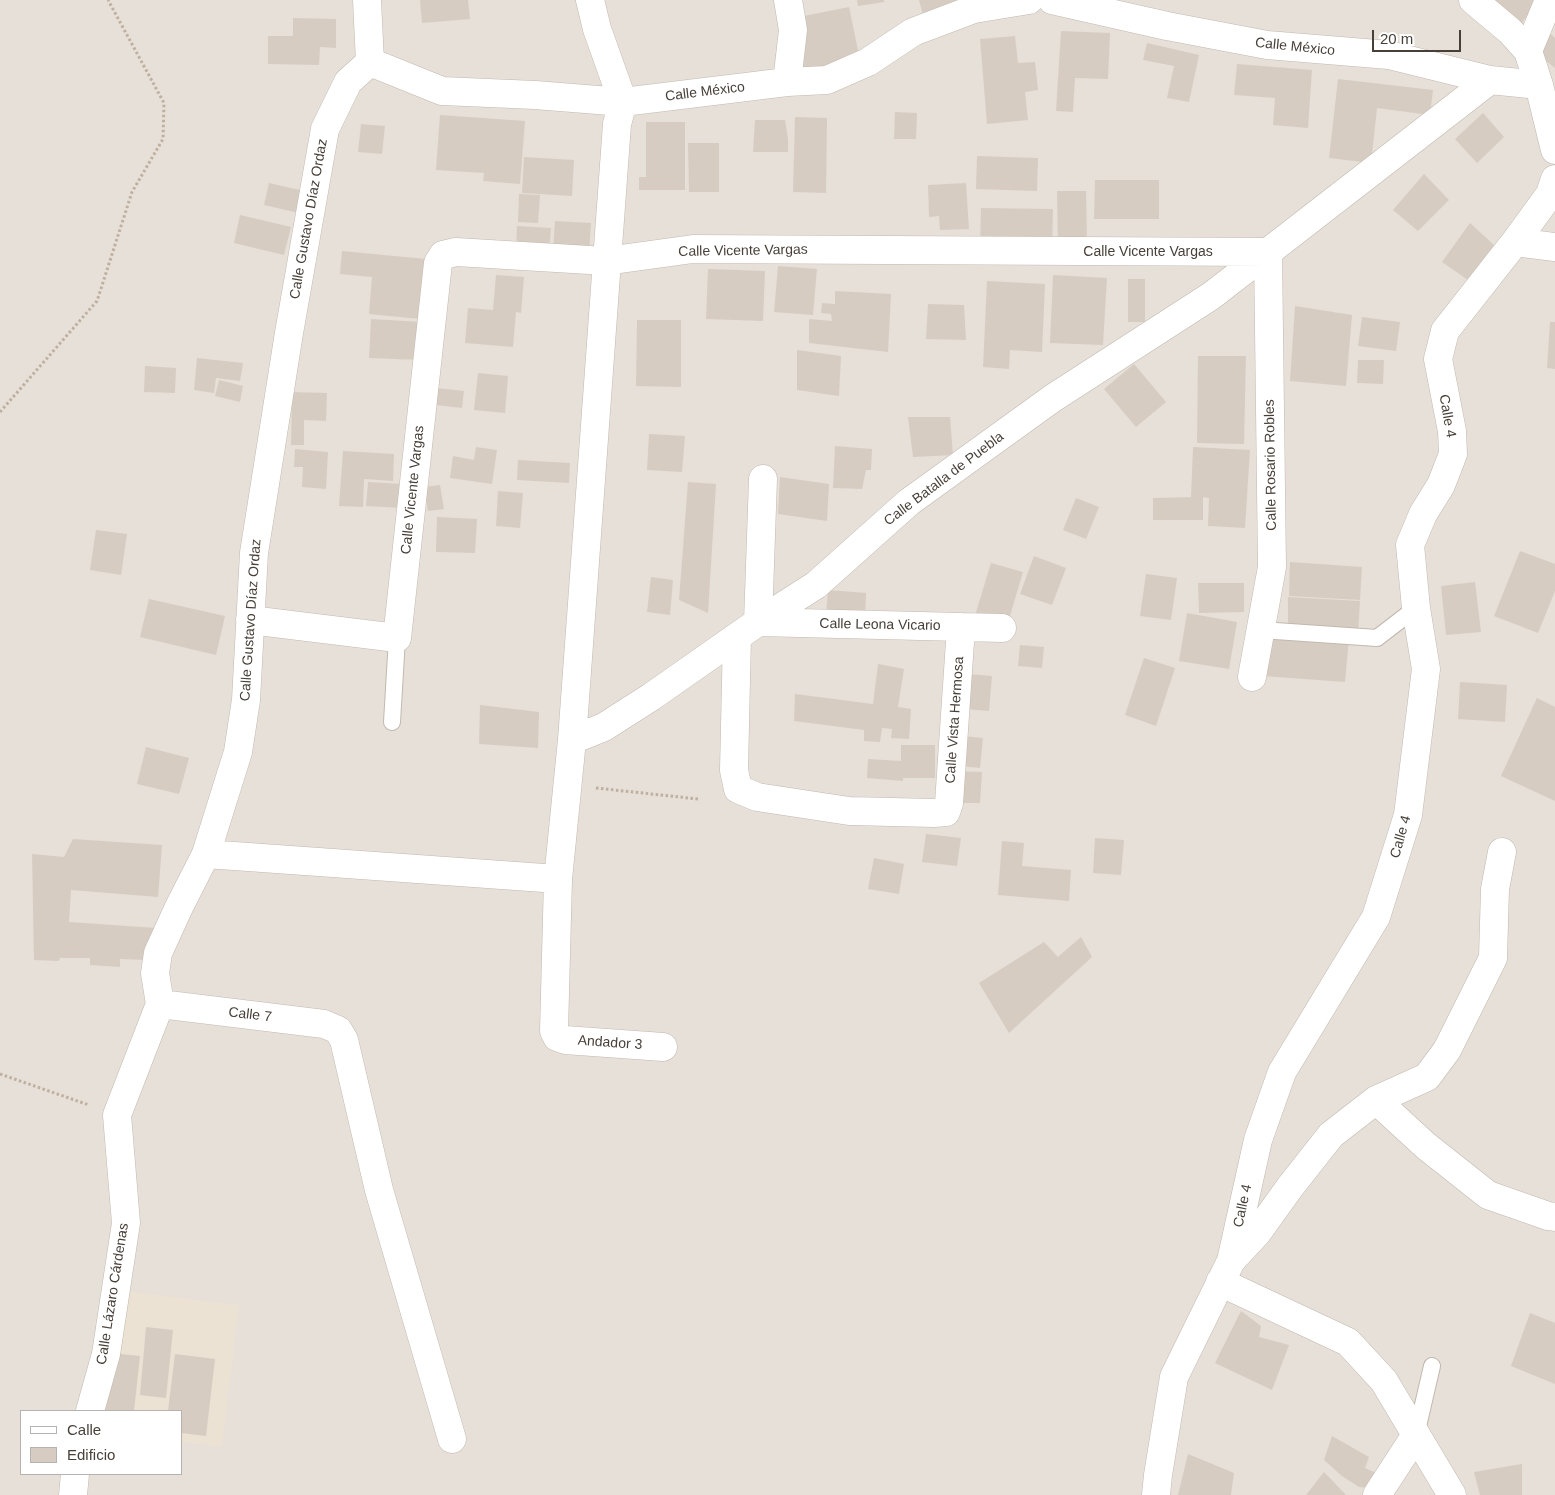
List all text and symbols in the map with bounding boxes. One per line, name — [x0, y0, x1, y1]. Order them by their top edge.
scale bar — [1375, 20, 1464, 52]
text: 20 m — [1380, 30, 1413, 47]
street label: Calle México — [1254, 34, 1336, 60]
street label: Calle México — [664, 79, 746, 105]
street label: Calle Gustavo Díaz Ordaz — [287, 137, 331, 301]
street label: Calle Vicente Vargas — [678, 241, 808, 261]
street label: Calle Vicente Vargas — [1083, 244, 1213, 260]
street label: Calle 4 — [1435, 393, 1459, 439]
street label: Calle Rosario Robles — [1261, 399, 1281, 531]
street label: Calle Vicente Vargas — [398, 425, 428, 555]
street label: Calle Batalla de Puebla — [881, 428, 1007, 530]
street label: Calle Gustavo Díaz Ordaz — [237, 538, 265, 702]
street label: Calle Leona Vicario — [819, 616, 941, 634]
street label: Calle Vista Hermosa — [942, 656, 968, 784]
street label: Calle 4 — [1387, 814, 1415, 860]
street label: Calle 7 — [227, 1004, 273, 1026]
street label: Andador 3 — [577, 1032, 643, 1054]
street label: Calle 4 — [1230, 1183, 1256, 1229]
street label: Calle Lázaro Cárdenas — [94, 1222, 132, 1366]
legend — [20, 1410, 182, 1475]
text: Calle — [67, 1421, 101, 1438]
text: Edificio — [67, 1446, 115, 1463]

